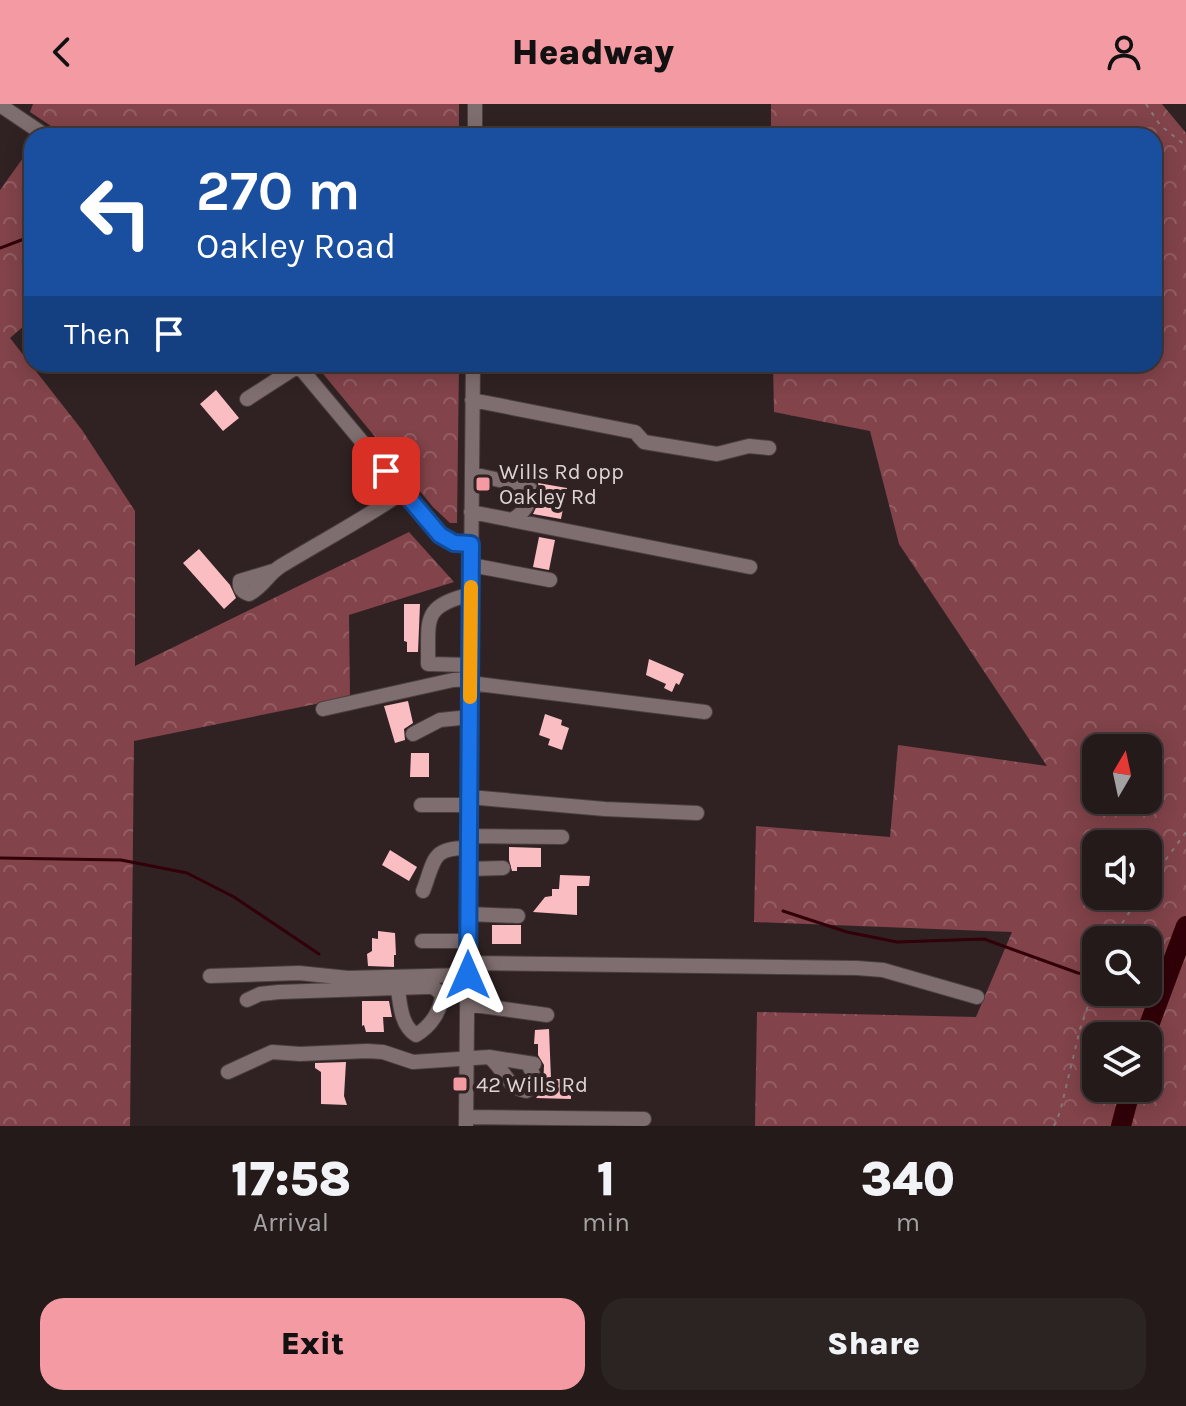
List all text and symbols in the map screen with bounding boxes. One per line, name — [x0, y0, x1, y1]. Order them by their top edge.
icon: back — [40, 30, 84, 74]
icon: person — [1102, 30, 1146, 74]
text: Headway — [512, 31, 674, 73]
text: 270 m — [196, 158, 360, 223]
icon: left — [64, 160, 168, 264]
text: Oakley Road — [196, 225, 396, 267]
icon: arrive — [147, 312, 191, 356]
text: Then — [64, 316, 131, 352]
pin — [352, 437, 420, 505]
icon: arrive — [364, 449, 408, 493]
place label: Wills Rd opp Oakley Rd — [499, 459, 624, 510]
marker: Wills Rd opp Oakley Rd — [474, 475, 492, 493]
north arrow — [1082, 734, 1162, 814]
map controls — [1082, 734, 1162, 1102]
button: sound — [1082, 830, 1162, 910]
button: search — [1082, 926, 1162, 1006]
position arrow — [426, 933, 510, 1017]
button: layers — [1082, 1022, 1162, 1102]
place label: 42 Wills Rd — [476, 1072, 588, 1098]
marker: 42 Wills Rd — [451, 1075, 469, 1093]
text: 17:58 — [231, 1151, 351, 1207]
text: 1 — [597, 1151, 615, 1207]
text: 340 — [861, 1151, 955, 1207]
text: Arrival — [253, 1207, 329, 1238]
text: min — [582, 1207, 630, 1238]
text: m — [896, 1207, 920, 1238]
button: Exit — [40, 1298, 585, 1390]
button: Share — [601, 1298, 1146, 1390]

